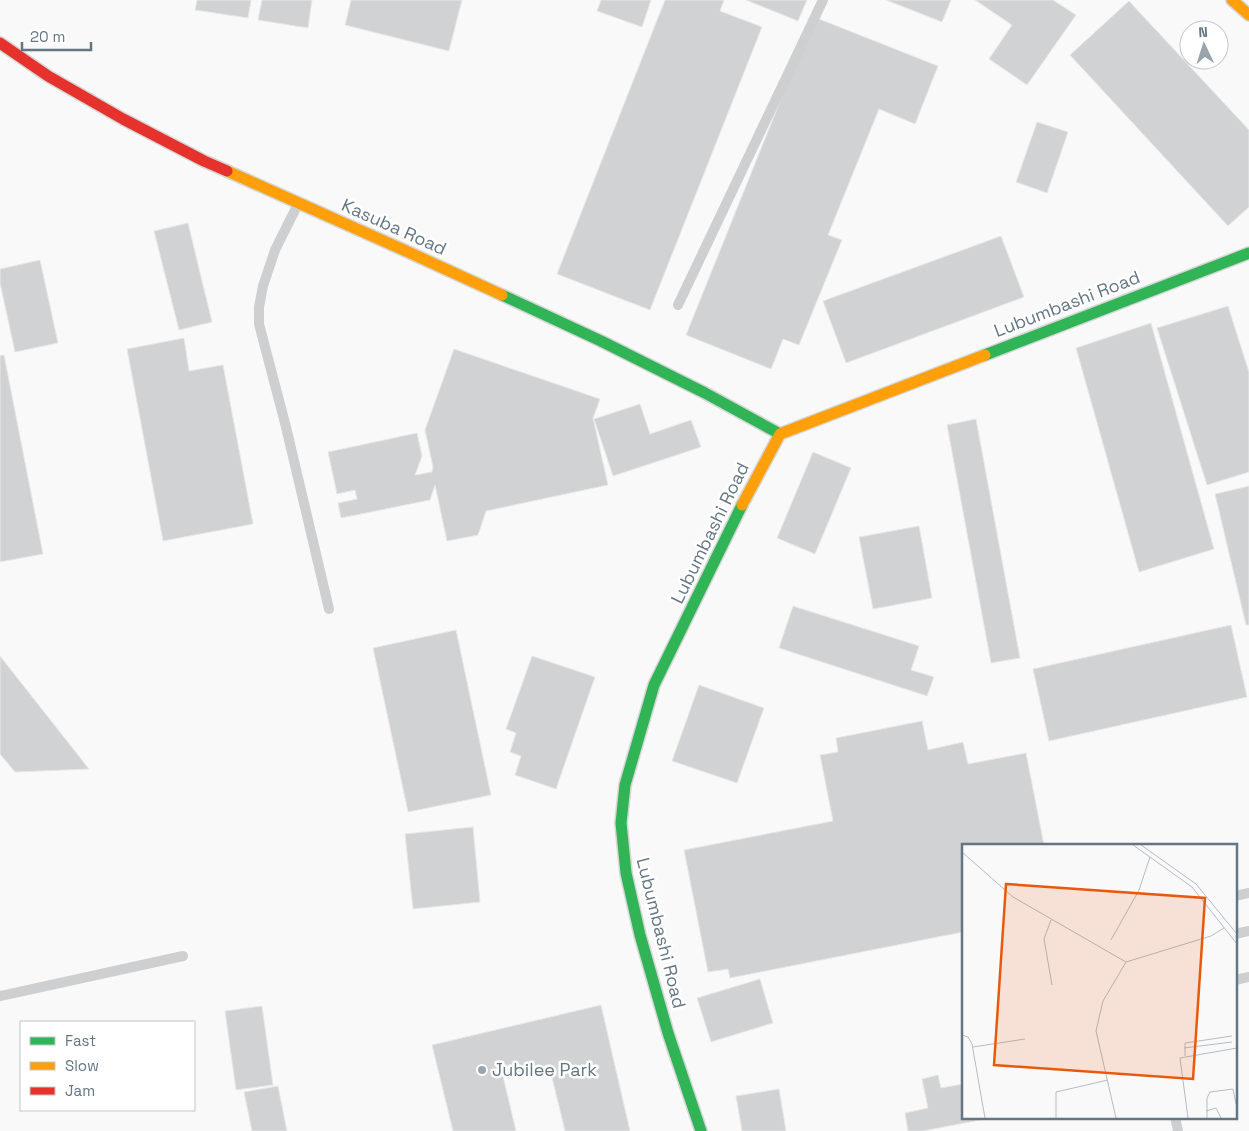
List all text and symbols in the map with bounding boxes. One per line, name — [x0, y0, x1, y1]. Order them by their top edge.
scale bar — [22, 20, 91, 52]
north arrow — [1179, 20, 1229, 70]
text: N — [1198, 23, 1208, 41]
text: 20 m — [30, 27, 65, 46]
street label: Kasuba Road — [338, 193, 450, 260]
street label: Lubumbashi Road — [991, 265, 1143, 342]
street label: Lubumbashi Road — [665, 458, 754, 607]
inset map — [962, 844, 1236, 1118]
street label: Lubumbashi Road — [632, 855, 691, 1011]
legend — [20, 1021, 195, 1111]
text: Fast — [65, 1031, 96, 1050]
text: Slow — [65, 1056, 99, 1075]
place label: Jubilee Park — [492, 1058, 597, 1081]
marker: Jubilee Park — [476, 1064, 488, 1076]
text: Jam — [65, 1081, 95, 1100]

